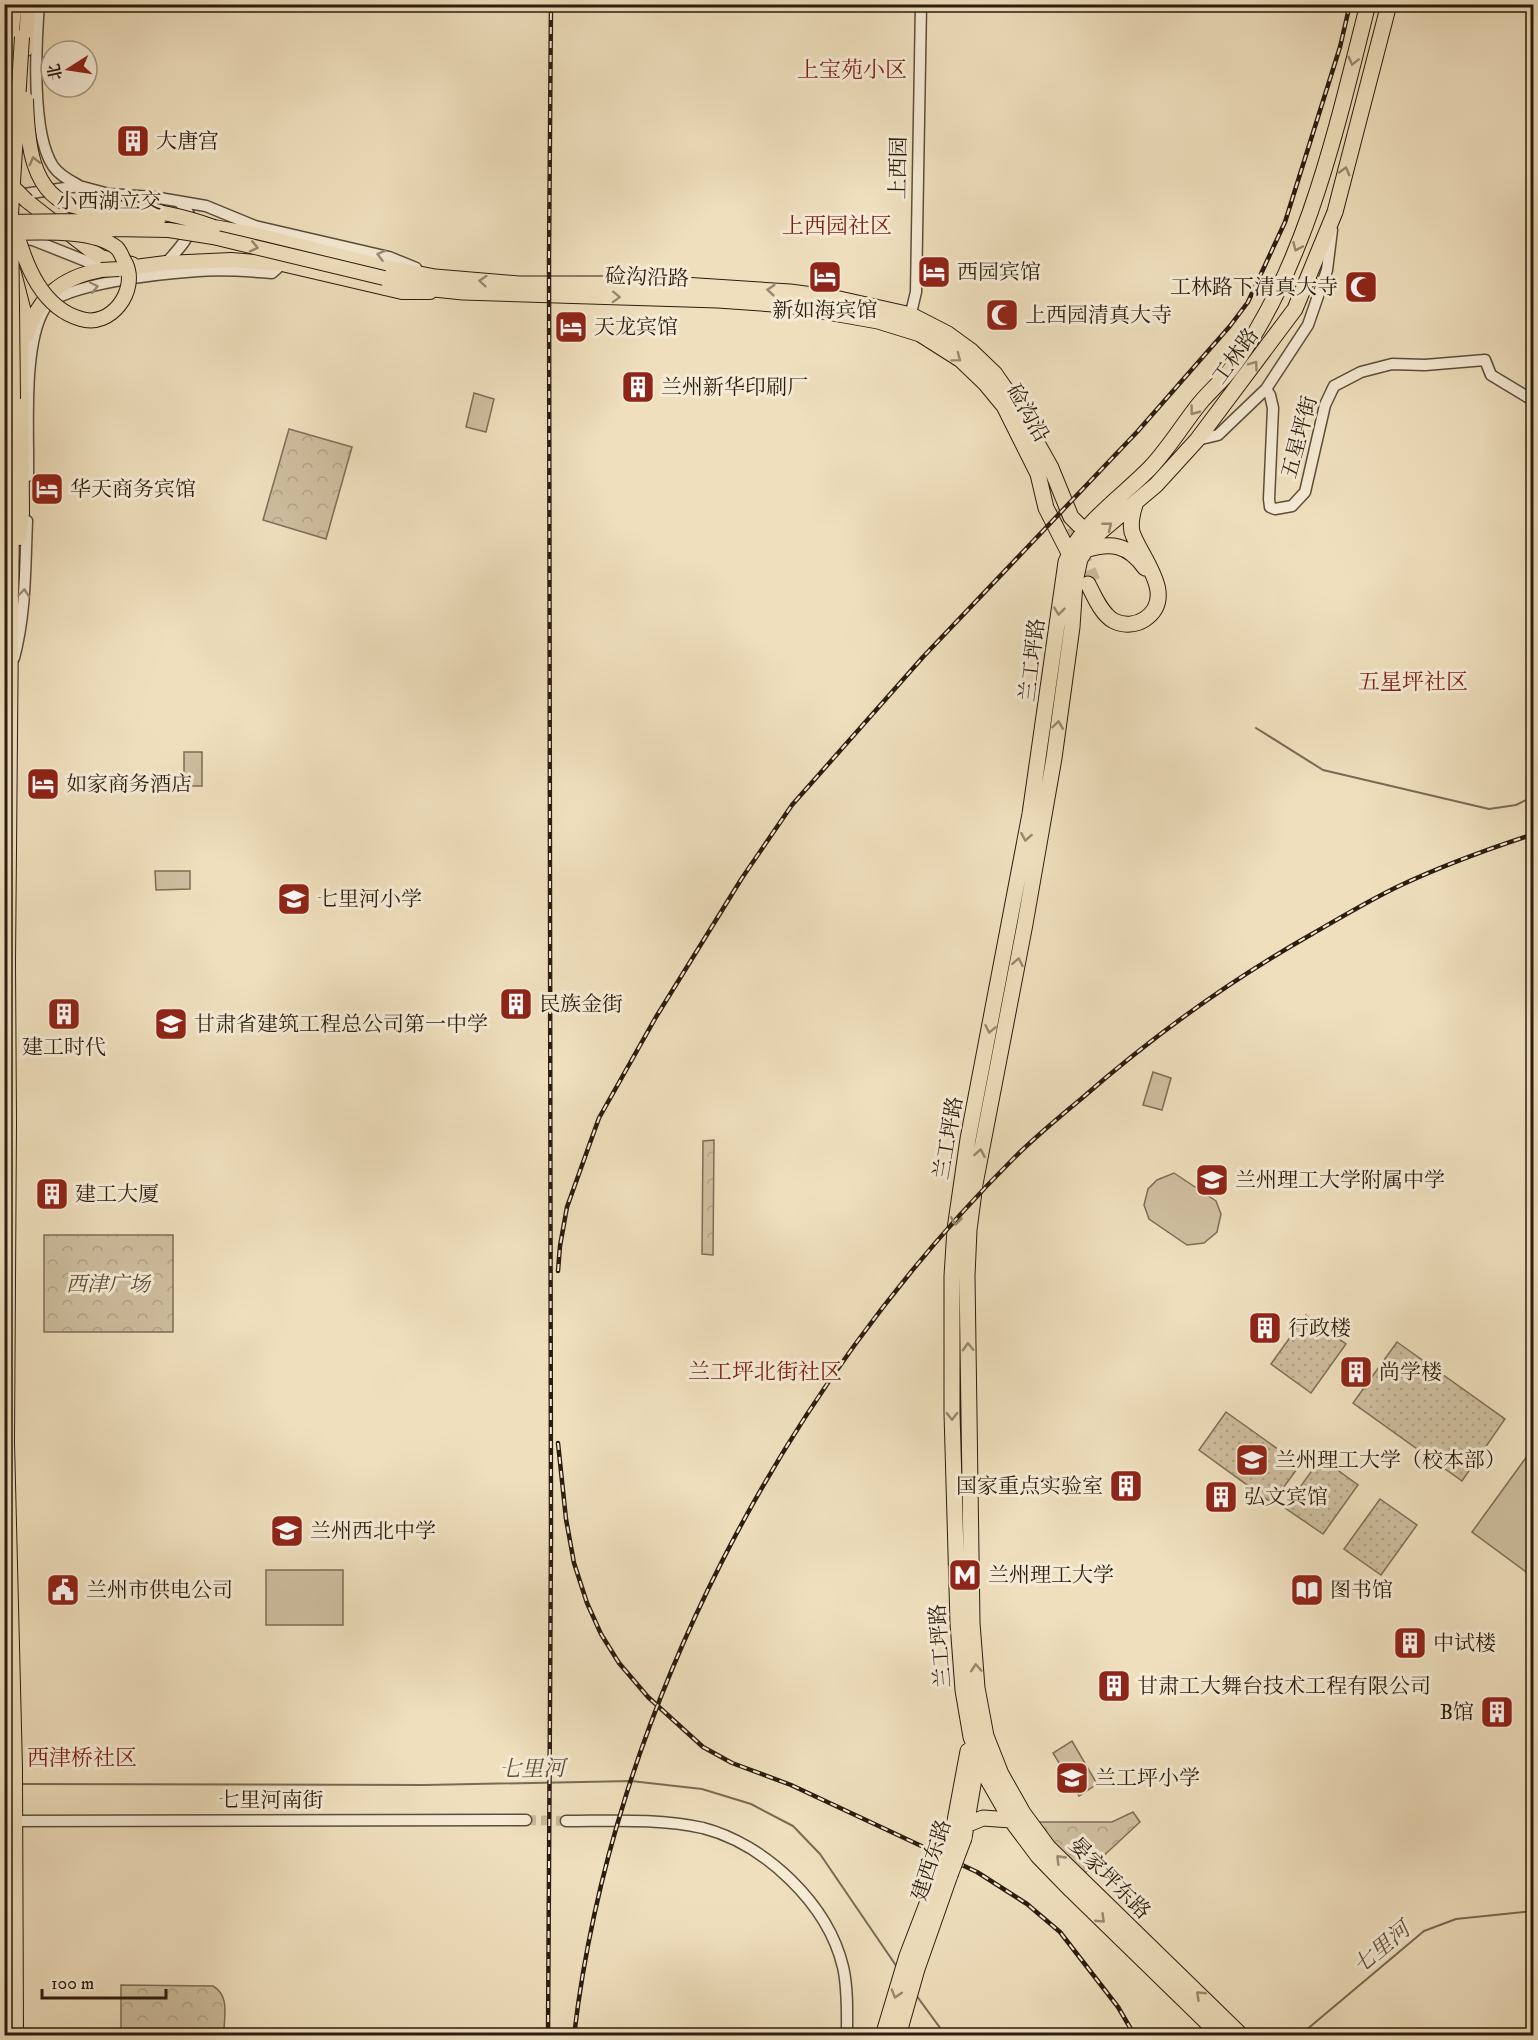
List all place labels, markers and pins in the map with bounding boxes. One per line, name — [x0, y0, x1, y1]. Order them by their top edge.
building icon: 大唐宫 — [115, 123, 151, 159]
place label: 大唐宫 — [156, 129, 219, 155]
hotel icon: 西园宾馆 — [916, 254, 952, 290]
hotel icon: 新如海宾馆 — [807, 259, 843, 295]
place label: 西园宾馆 — [957, 260, 1041, 286]
mosque icon: 工林路下清真大寺 — [1343, 269, 1379, 305]
place label: 工林路下清真大寺 — [1170, 275, 1338, 301]
mosque icon: 上西园清真大寺 — [984, 297, 1020, 333]
place label: 新如海宾馆 — [773, 298, 878, 324]
place label: 上西园清真大寺 — [1025, 303, 1172, 329]
hotel icon: 天龙宾馆 — [553, 309, 589, 345]
place label: 天龙宾馆 — [594, 315, 678, 341]
building icon: 兰州新华印刷厂 — [620, 369, 656, 405]
place label: 兰州新华印刷厂 — [661, 375, 808, 401]
hotel icon: 华天商务宾馆 — [29, 471, 65, 507]
place label: 华天商务宾馆 — [70, 477, 196, 503]
hotel icon: 如家商务酒店 — [25, 766, 61, 802]
place label: 如家商务酒店 — [66, 772, 192, 798]
school or university icon: 七里河小学 — [276, 881, 312, 917]
place label: 七里河小学 — [317, 887, 422, 913]
building icon: 民族金街 — [498, 986, 534, 1022]
place label: 民族金街 — [539, 992, 623, 1018]
building icon: 建工时代 — [46, 996, 82, 1032]
school or university icon: 甘肃省建筑工程总公司第一中学 — [153, 1006, 189, 1042]
place label: 甘肃省建筑工程总公司第一中学 — [194, 1012, 488, 1038]
place label: 建工时代 — [22, 1035, 106, 1061]
school or university icon: 兰州理工大学附属中学 — [1194, 1162, 1230, 1198]
place label: 兰州理工大学附属中学 — [1235, 1168, 1445, 1194]
building icon: 建工大厦 — [34, 1176, 70, 1212]
place label: 建工大厦 — [75, 1182, 159, 1208]
building icon: 行政楼 — [1247, 1310, 1283, 1346]
place label: 行政楼 — [1288, 1316, 1351, 1342]
building icon: 尚学楼 — [1338, 1354, 1374, 1390]
place label: 尚学楼 — [1379, 1360, 1442, 1386]
school or university icon: 兰州理工大学（校本部） — [1234, 1442, 1270, 1478]
place label: 兰州理工大学（校本部） — [1275, 1448, 1506, 1474]
building icon: 国家重点实验室 — [1108, 1468, 1144, 1504]
place label: 国家重点实验室 — [956, 1474, 1103, 1500]
building icon: 弘文宾馆 — [1203, 1479, 1239, 1515]
place label: 弘文宾馆 — [1244, 1485, 1328, 1511]
school or university icon: 兰州西北中学 — [269, 1513, 305, 1549]
place label: 兰州西北中学 — [310, 1519, 436, 1545]
metro station icon: 兰州理工大学 — [947, 1557, 983, 1593]
place label: 兰州理工大学 — [988, 1563, 1114, 1589]
public building icon: 兰州市供电公司 — [45, 1572, 81, 1608]
library icon: 图书馆 — [1289, 1572, 1325, 1608]
place label: 兰州市供电公司 — [86, 1578, 233, 1604]
place label: 图书馆 — [1330, 1578, 1393, 1604]
building icon: 中试楼 — [1392, 1625, 1428, 1661]
place label: 中试楼 — [1433, 1631, 1496, 1657]
building icon: 甘肃工大舞台技术工程有限公司 — [1096, 1668, 1132, 1704]
place label: 甘肃工大舞台技术工程有限公司 — [1137, 1674, 1431, 1700]
building icon: B馆 — [1479, 1694, 1515, 1730]
place label: B馆 — [1440, 1700, 1474, 1726]
school or university icon: 兰工坪小学 — [1054, 1760, 1090, 1796]
place label: 兰工坪小学 — [1095, 1766, 1200, 1792]

